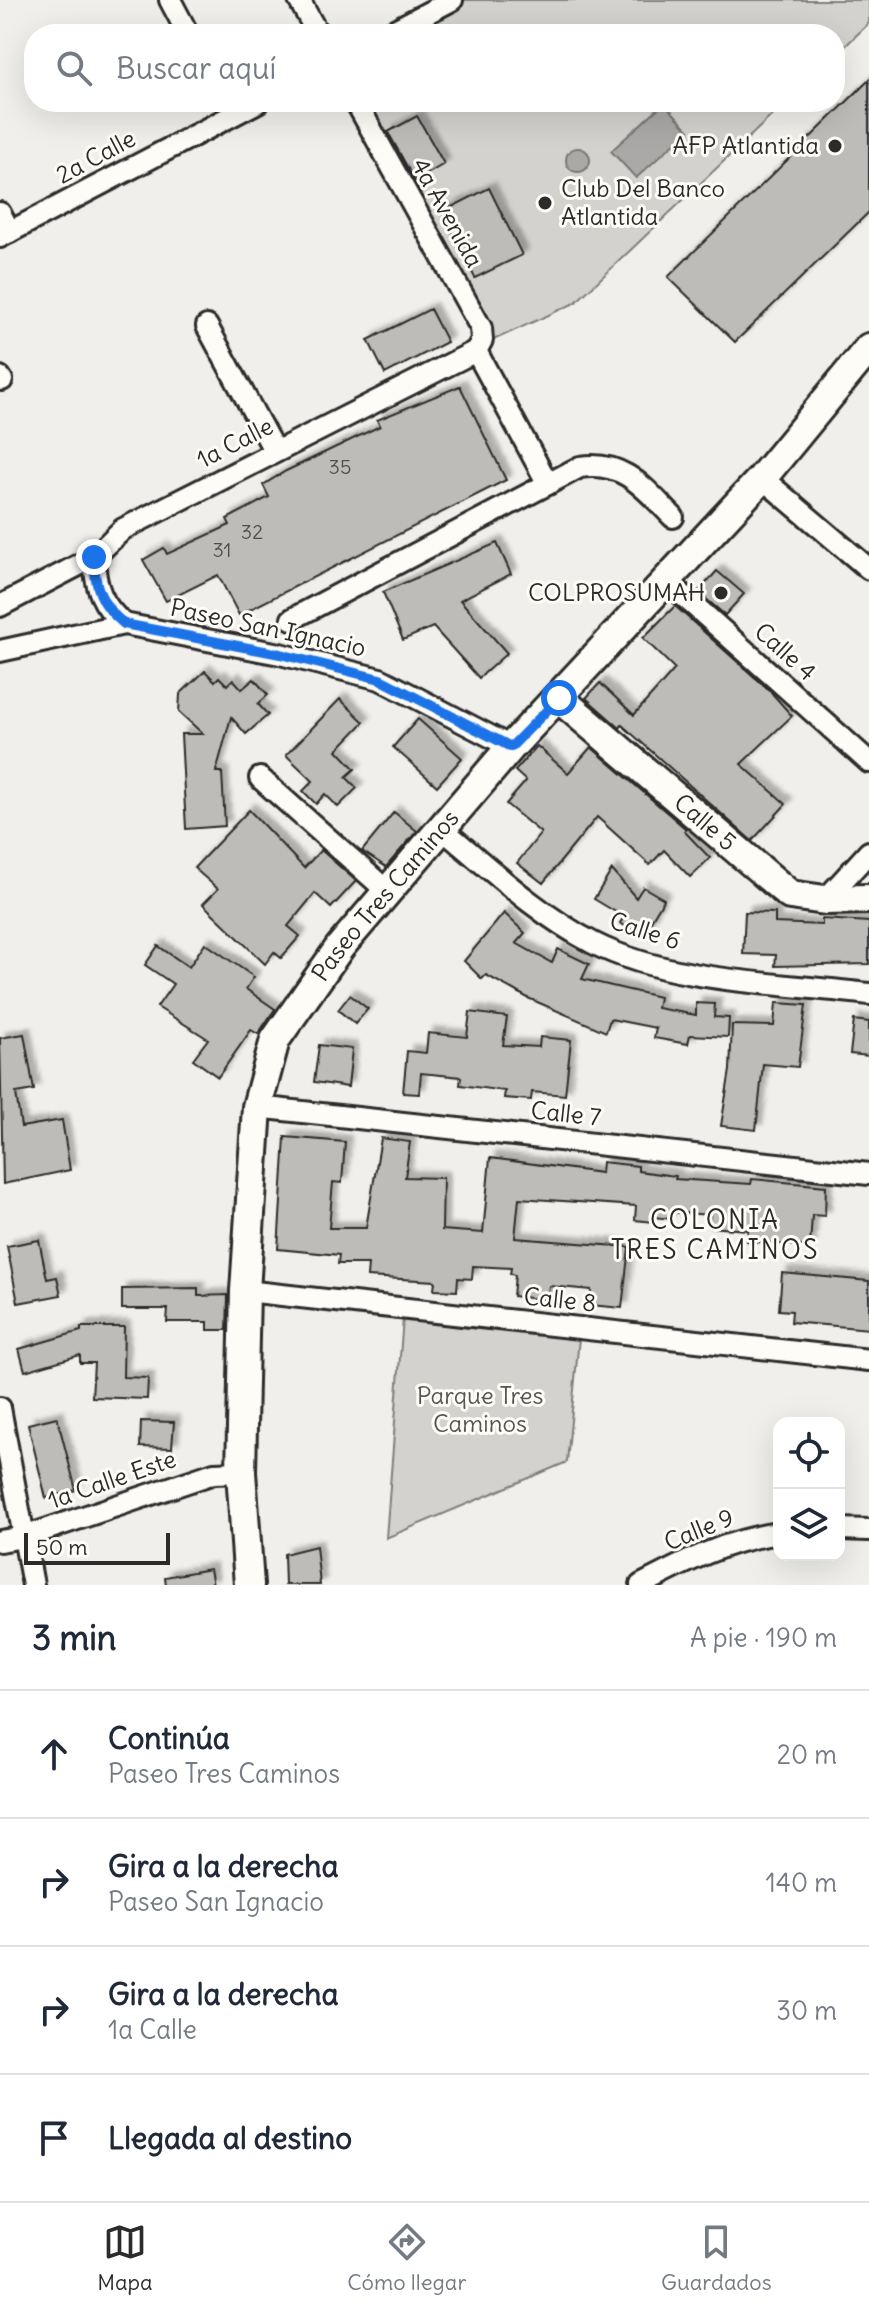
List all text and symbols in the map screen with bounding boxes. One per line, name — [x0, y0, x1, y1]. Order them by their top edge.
search box — [24, 24, 845, 112]
icon: search — [52, 46, 96, 90]
text: Buscar aquí — [116, 49, 276, 87]
street label: 2a Calle — [51, 123, 140, 189]
place label: AFP Atlantida — [673, 130, 819, 160]
marker: AFP Atlantida — [826, 137, 844, 155]
street label: 4a Avenida — [406, 153, 490, 272]
place label: Club Del Banco Atlantida — [561, 173, 725, 231]
marker: Club Del Banco Atlantida — [536, 194, 554, 212]
street label: 1a Calle — [191, 410, 278, 474]
house number: 35 — [329, 454, 351, 479]
house number: 32 — [241, 519, 263, 544]
house number: 31 — [212, 537, 232, 562]
route end — [76, 539, 112, 575]
place label: COLPROSUMAH — [528, 577, 705, 607]
marker: COLPROSUMAH — [712, 584, 730, 602]
street label: Paseo San Ignacio — [168, 592, 369, 662]
street label: Calle 4 — [749, 616, 823, 687]
route start — [541, 680, 577, 716]
street label: Calle 5 — [668, 787, 743, 857]
street label: Paseo Tres Caminos — [305, 803, 465, 987]
street label: Calle 6 — [606, 905, 684, 956]
street label: Calle 7 — [529, 1094, 603, 1132]
district label: COLONIA TRES CAMINOS — [611, 1203, 819, 1266]
street label: Calle 8 — [522, 1280, 598, 1318]
park label: Parque Tres Caminos — [417, 1380, 543, 1438]
map controls — [773, 1417, 845, 1561]
button: locate — [773, 1417, 845, 1489]
street label: 1a Calle Este — [44, 1443, 180, 1515]
button: layers — [773, 1489, 845, 1561]
street label: Calle 9 — [659, 1502, 738, 1557]
scale bar — [24, 1529, 170, 1565]
text: 50 m — [36, 1533, 88, 1561]
text: 3 min — [32, 1616, 117, 1659]
text: A pie · 190 m — [690, 1621, 837, 1654]
text: Continúa — [108, 1719, 230, 1757]
icon: ahead — [32, 1732, 76, 1776]
text: 20 m — [777, 1738, 837, 1771]
text: Paseo Tres Caminos — [108, 1757, 340, 1790]
text: Gira a la derecha — [108, 1847, 339, 1885]
icon: right — [32, 1860, 76, 1904]
text: 140 m — [766, 1866, 837, 1899]
text: Paseo San Ignacio — [108, 1885, 324, 1918]
text: Gira a la derecha — [108, 1975, 339, 2013]
icon: right — [32, 1988, 76, 2032]
text: 30 m — [776, 1994, 837, 2027]
text: 1a Calle — [108, 2013, 197, 2046]
icon: arrive — [32, 2116, 76, 2160]
text: Llegada al destino — [108, 2119, 352, 2157]
tab: Mapa — [97, 2220, 153, 2296]
tab: Cómo llegar — [347, 2220, 466, 2296]
tab: Guardados — [661, 2220, 772, 2296]

